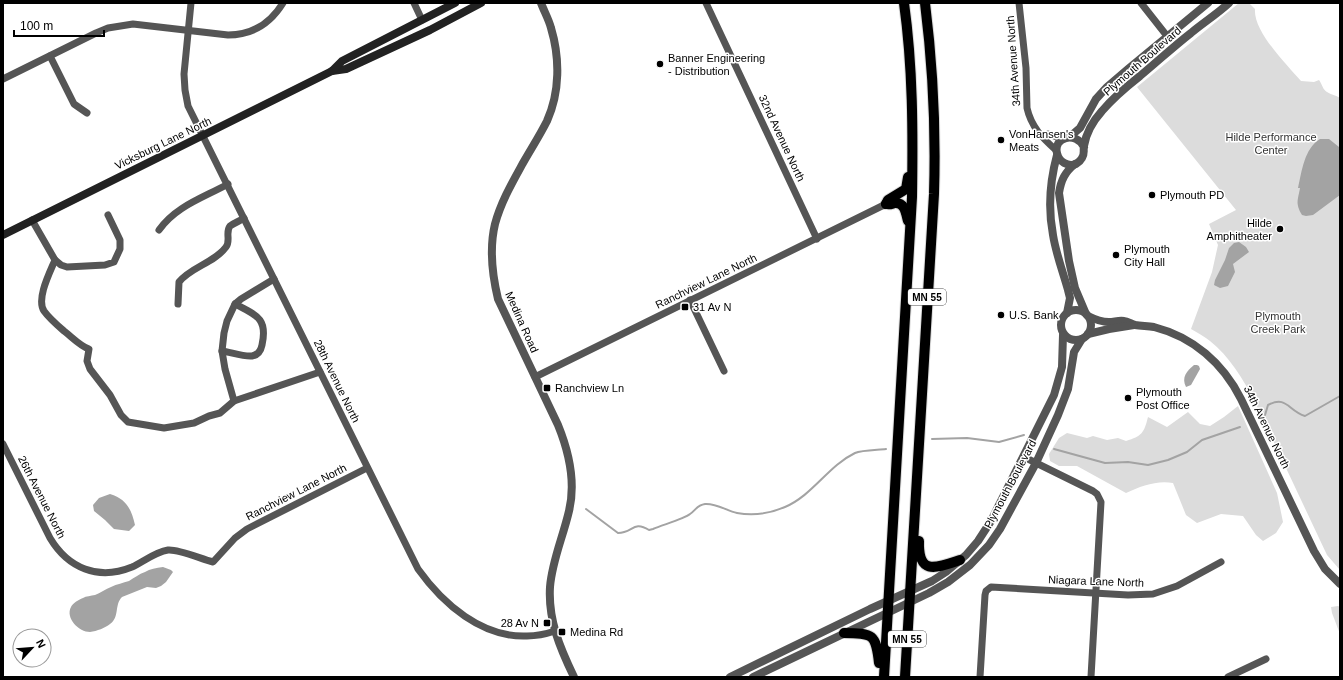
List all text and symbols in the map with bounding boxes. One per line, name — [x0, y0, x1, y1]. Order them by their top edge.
scale bar — [14, 12, 104, 38]
street label: 34th Avenue North — [1004, 15, 1022, 107]
text: 100 m — [20, 19, 53, 33]
street label: Plymouth Boulevard — [1101, 24, 1183, 98]
place label: Banner Engineering - Distribution — [668, 52, 765, 77]
marker: Banner Engineering - Distribution — [655, 59, 665, 69]
street label: 32nd Avenue North — [757, 93, 807, 183]
street label: Vicksburg Lane North — [113, 114, 213, 172]
place label: VonHansen's Meats — [1009, 128, 1074, 153]
park label: Hilde Performance Center — [1225, 131, 1317, 156]
marker: VonHansen's Meats — [996, 135, 1006, 145]
place label: Plymouth PD — [1160, 189, 1224, 201]
marker: Plymouth PD — [1147, 190, 1157, 200]
place label: Hilde Amphitheater — [1207, 217, 1272, 242]
marker: Hilde Amphitheater — [1275, 224, 1285, 234]
place label: Plymouth City Hall — [1124, 243, 1170, 268]
marker: Plymouth City Hall — [1111, 250, 1121, 260]
street label: Ranchview Lane North — [653, 251, 759, 311]
road number: MN 55 — [908, 289, 946, 305]
street label: Medina Road — [503, 290, 541, 354]
place label: 31 Av N — [693, 301, 731, 313]
marker: 31 Av N — [680, 302, 690, 312]
place label: U.S. Bank — [1009, 309, 1059, 321]
marker: U.S. Bank — [996, 310, 1006, 320]
park label: Plymouth Creek Park — [1250, 310, 1306, 335]
street label: 28th Avenue North — [312, 338, 362, 424]
place label: Ranchview Ln — [555, 382, 624, 394]
marker: Ranchview Ln — [542, 383, 552, 393]
street label: 34th Avenue North — [1242, 384, 1292, 470]
place label: Plymouth Post Office — [1136, 386, 1190, 411]
marker: Plymouth Post Office — [1123, 393, 1133, 403]
street label: Plymouth Boulevard — [982, 438, 1038, 530]
street label: 26th Avenue North — [16, 454, 68, 540]
street label: Ranchview Lane North — [244, 461, 348, 523]
street label: Niagara Lane North — [1048, 573, 1144, 589]
place label: 28 Av N — [501, 617, 539, 629]
marker: 28 Av N — [542, 618, 552, 628]
place label: Medina Rd — [570, 626, 623, 638]
marker: Medina Rd — [557, 627, 567, 637]
north arrow — [12, 628, 52, 668]
road number: MN 55 — [888, 631, 926, 647]
text: N — [34, 637, 48, 650]

